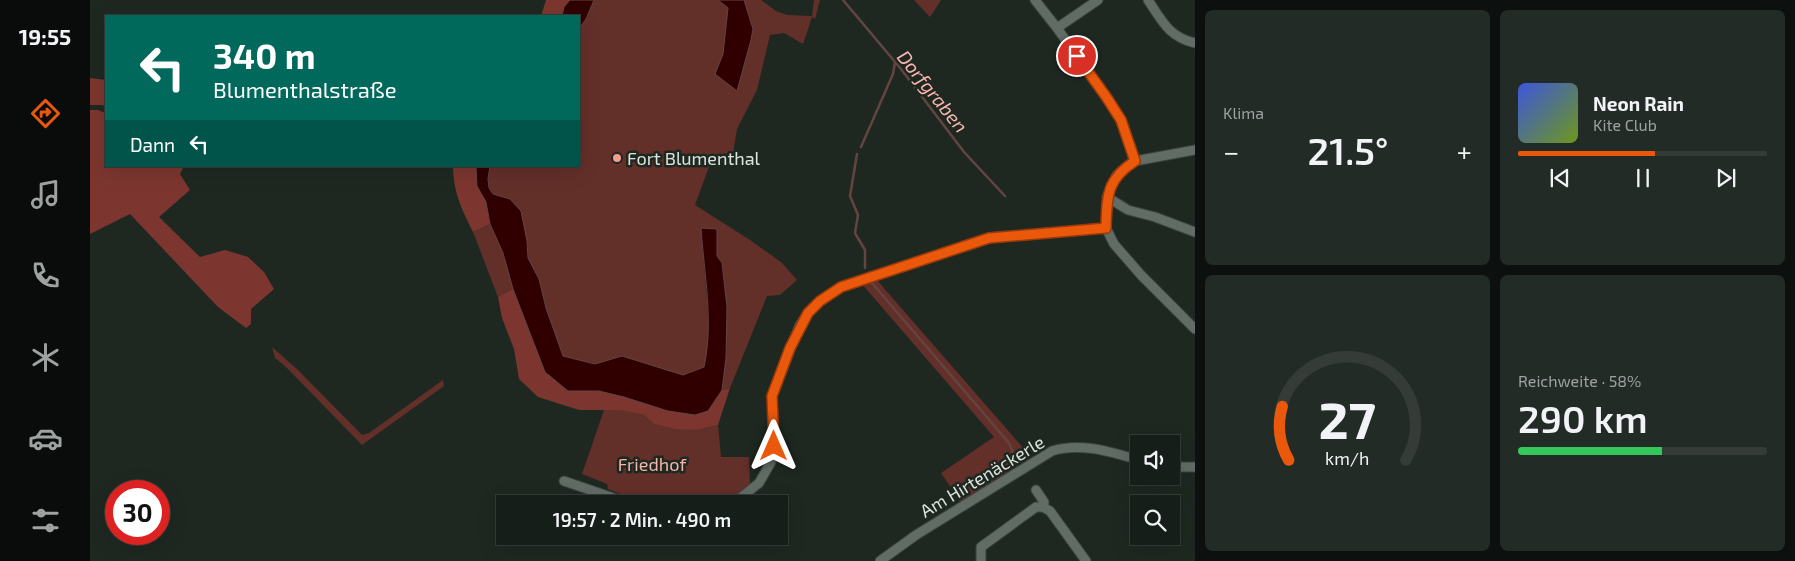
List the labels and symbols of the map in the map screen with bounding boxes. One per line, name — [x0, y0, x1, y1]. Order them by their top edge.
pin — [1056, 35, 1098, 77]
water label: Dorfgraben — [893, 45, 973, 137]
place label: Fort Blumenthal — [627, 147, 761, 169]
marker: Fort Blumenthal — [611, 152, 623, 164]
position arrow — [747, 419, 799, 471]
street label: Am Hirtenäckerle — [916, 430, 1048, 522]
park label: Friedhof — [618, 453, 687, 475]
speed limit sign: 30 — [105, 480, 170, 545]

